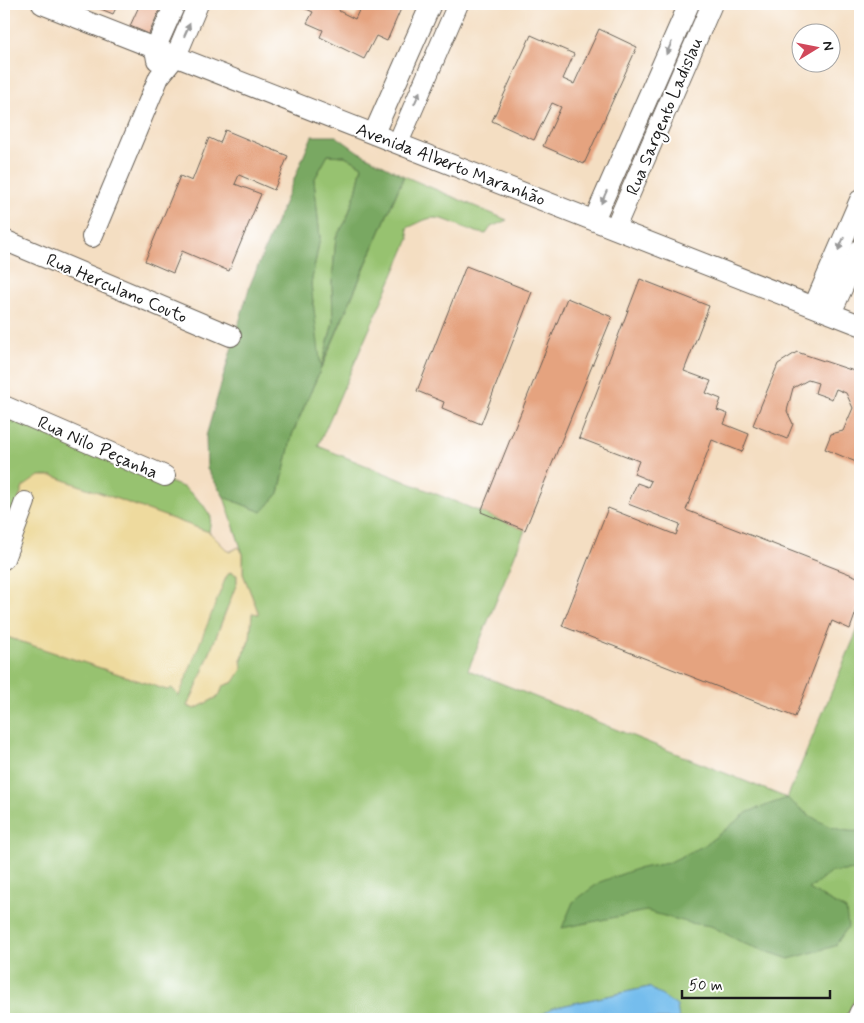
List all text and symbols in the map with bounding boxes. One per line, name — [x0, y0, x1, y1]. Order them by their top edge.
north arrow — [792, 22, 842, 72]
one-way arrow — [183, 23, 191, 37]
street label: Rua Sargento Ladislau — [621, 34, 710, 200]
text: N — [818, 40, 837, 52]
one-way arrow — [665, 41, 673, 55]
one-way arrow — [414, 91, 422, 105]
street label: Avenida Alberto Maranhão — [352, 118, 549, 212]
one-way arrow — [599, 190, 607, 204]
one-way arrow — [836, 237, 844, 251]
street label: Rua Herculano Couto — [42, 248, 191, 330]
street label: Rua Nilo Peçanha — [34, 411, 161, 485]
scale bar — [682, 968, 829, 1000]
text: 50 m — [689, 976, 723, 996]

